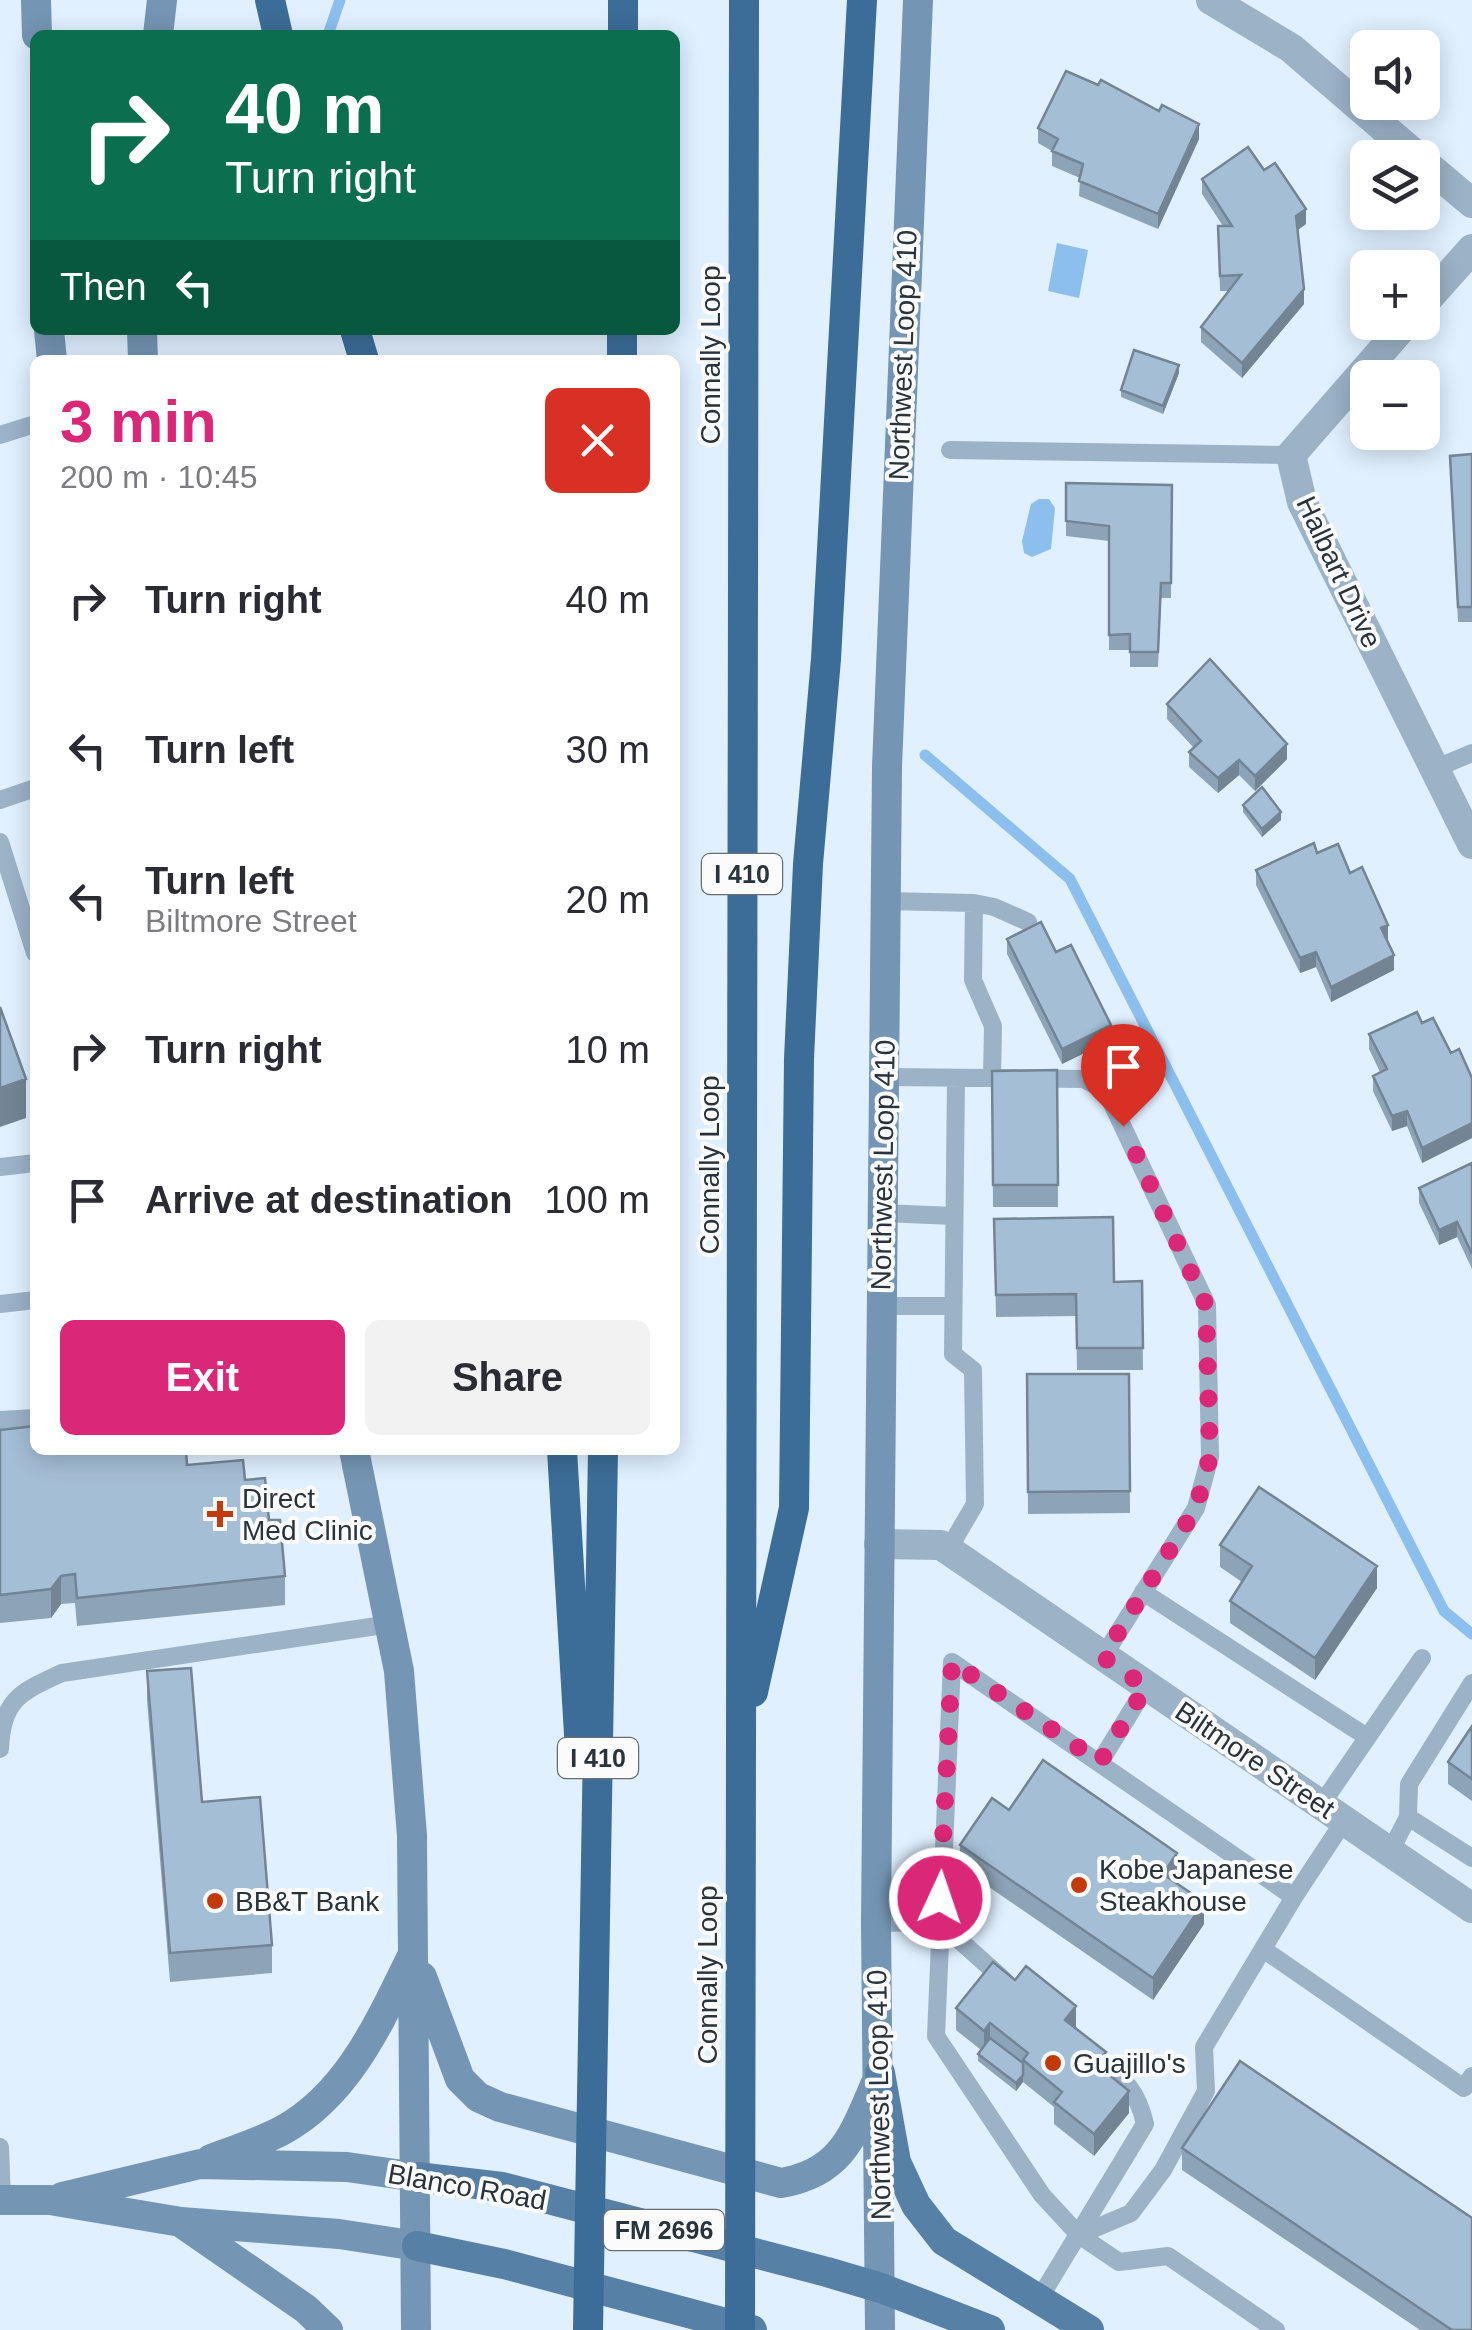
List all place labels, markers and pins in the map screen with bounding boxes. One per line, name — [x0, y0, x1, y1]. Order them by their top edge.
pin — [1081, 1024, 1166, 1127]
place label: Direct Med Clinic — [242, 1483, 373, 1546]
marker: Direct Med Clinic — [207, 1501, 233, 1527]
place label: Kobe Japanese Steakhouse — [1099, 1854, 1294, 1917]
marker: Kobe Japanese Steakhouse — [1068, 1874, 1090, 1896]
place label: BB&T Bank — [235, 1886, 380, 1917]
marker: BB&T Bank — [204, 1890, 226, 1912]
place label: Guajillo's — [1073, 2048, 1186, 2079]
marker: Guajillo's — [1042, 2052, 1064, 2074]

